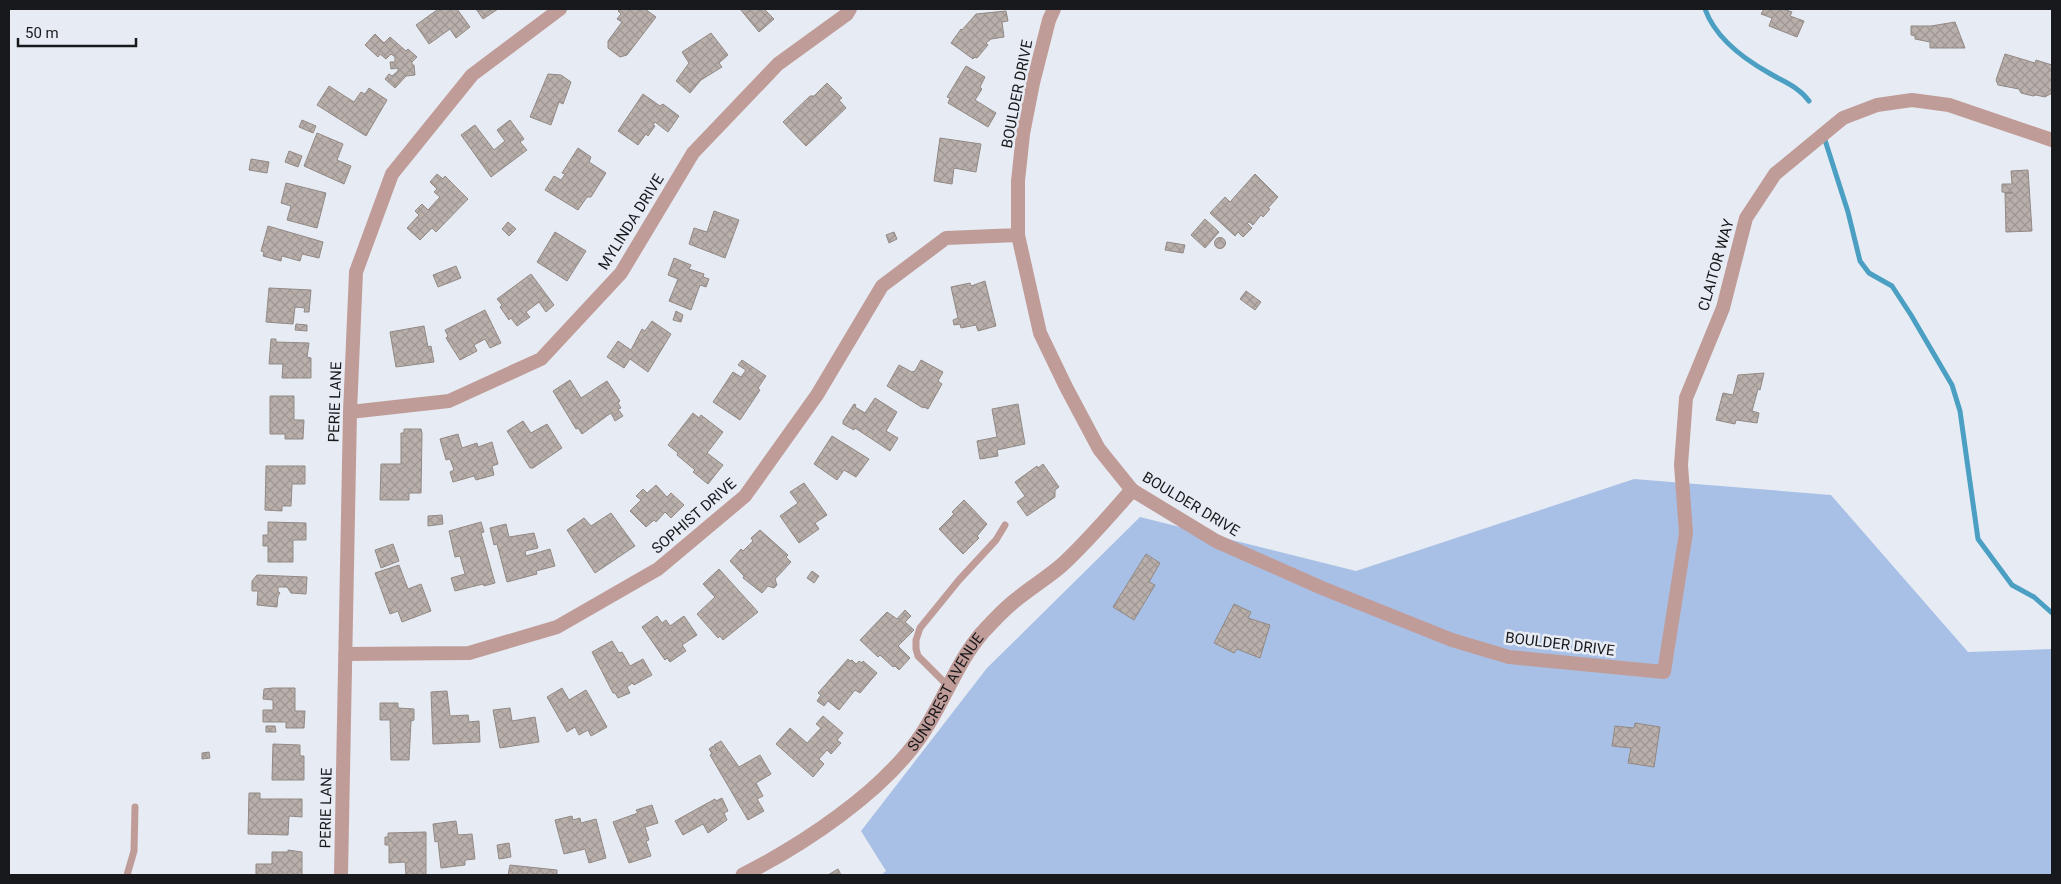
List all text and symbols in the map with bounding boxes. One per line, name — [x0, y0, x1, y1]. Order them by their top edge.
scale bar — [18, 15, 135, 47]
text: 50 m — [25, 24, 59, 42]
street label: BOULDER DRIVE — [998, 38, 1036, 150]
street label: MYLINDA DRIVE — [594, 171, 668, 273]
street label: CLAITOR WAY — [1694, 217, 1738, 313]
street label: PERIE LANE — [325, 361, 345, 443]
street label: BOULDER DRIVE — [1139, 468, 1243, 540]
street label: SOPHIST DRIVE — [648, 474, 740, 558]
street label: BOULDER DRIVE — [1504, 628, 1616, 660]
street label: SUNCREST AVENUE — [904, 629, 988, 755]
street label: PERIE LANE — [316, 767, 336, 849]

